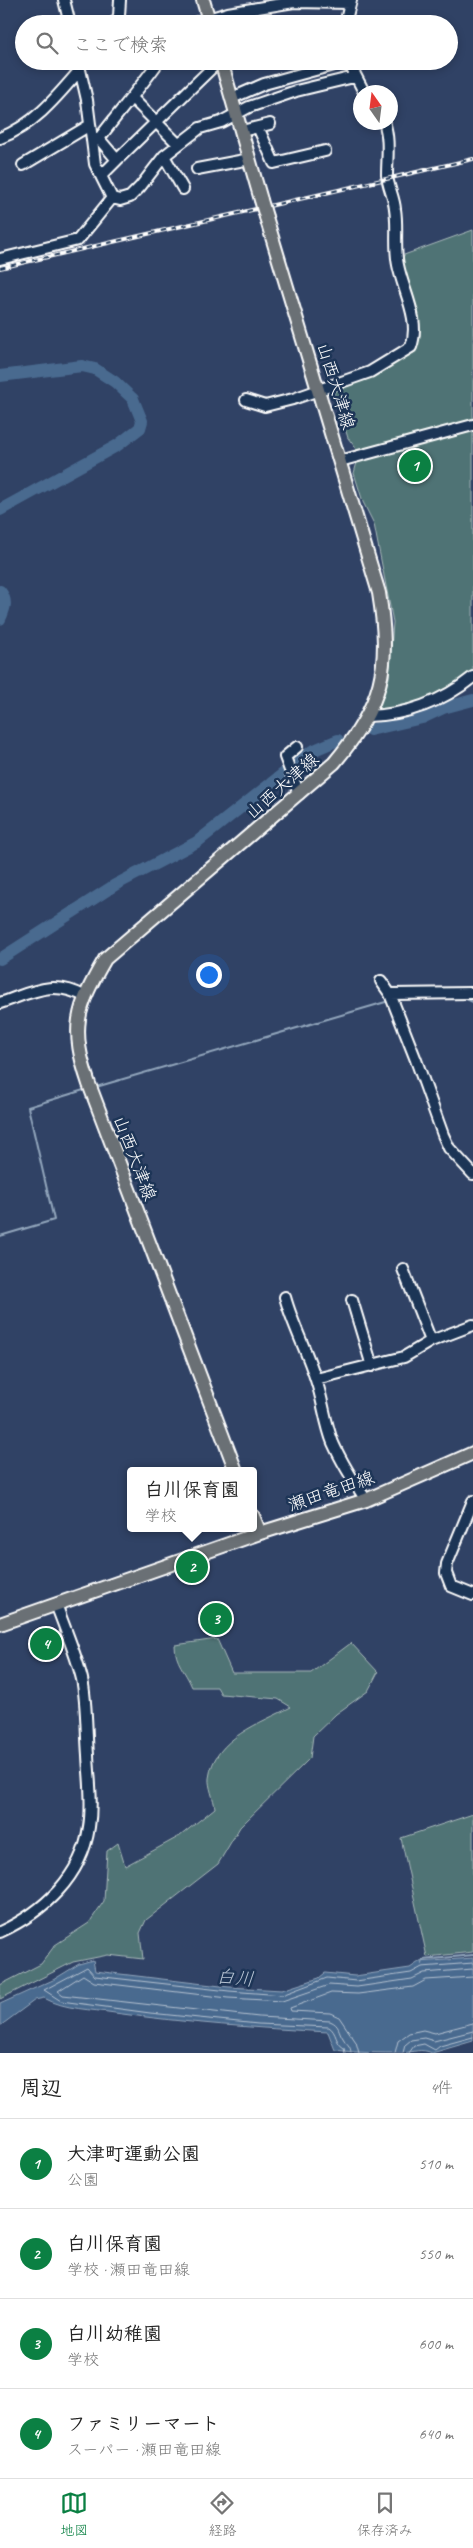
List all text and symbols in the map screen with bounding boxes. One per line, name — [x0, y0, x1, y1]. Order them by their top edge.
search box — [15, 15, 458, 70]
icon: search — [33, 29, 61, 57]
text: ここで検索 — [73, 33, 168, 57]
north arrow — [353, 85, 398, 130]
street label: 山西大津線 — [312, 340, 360, 432]
pin: 1 — [399, 447, 431, 485]
street label: 山西大津線 — [241, 748, 323, 824]
your location — [196, 962, 222, 988]
street label: 山西大津線 — [109, 1112, 161, 1204]
street label: 瀬田竜田線 — [285, 1466, 377, 1516]
popup — [127, 1467, 257, 1532]
text: 白川保育園 — [144, 1478, 240, 1502]
text: 学校 — [144, 1506, 177, 1526]
pin: 2 — [176, 1548, 208, 1586]
pin: 3 — [200, 1600, 232, 1638]
pin: 4 — [30, 1625, 62, 1663]
water label: 白川 — [215, 1964, 255, 1992]
text: 周辺 — [20, 2075, 62, 2101]
text: 4件 — [430, 2078, 453, 2098]
text: 大津町運動公園 — [67, 2142, 200, 2166]
text: 1 — [32, 2154, 40, 2174]
text: 510 m — [419, 2154, 453, 2174]
text: 公園 — [67, 2170, 99, 2190]
text: 白川保育園 — [67, 2232, 162, 2256]
text: 2 — [32, 2244, 40, 2264]
text: 550 m — [419, 2244, 453, 2264]
text: 学校 · 瀬田竜田線 — [67, 2260, 190, 2280]
text: 白川幼稚園 — [67, 2322, 162, 2346]
text: 3 — [32, 2334, 40, 2354]
text: 600 m — [419, 2334, 453, 2354]
text: 学校 — [67, 2350, 99, 2370]
text: ファミリーマート — [67, 2412, 220, 2436]
text: 4 — [32, 2424, 40, 2444]
text: 640 m — [419, 2424, 453, 2444]
text: スーパー · 瀬田竜田線 — [67, 2440, 221, 2460]
tab: 地図 — [60, 2489, 88, 2539]
tab: 経路 — [208, 2489, 236, 2539]
tab: 保存済み — [357, 2489, 413, 2539]

